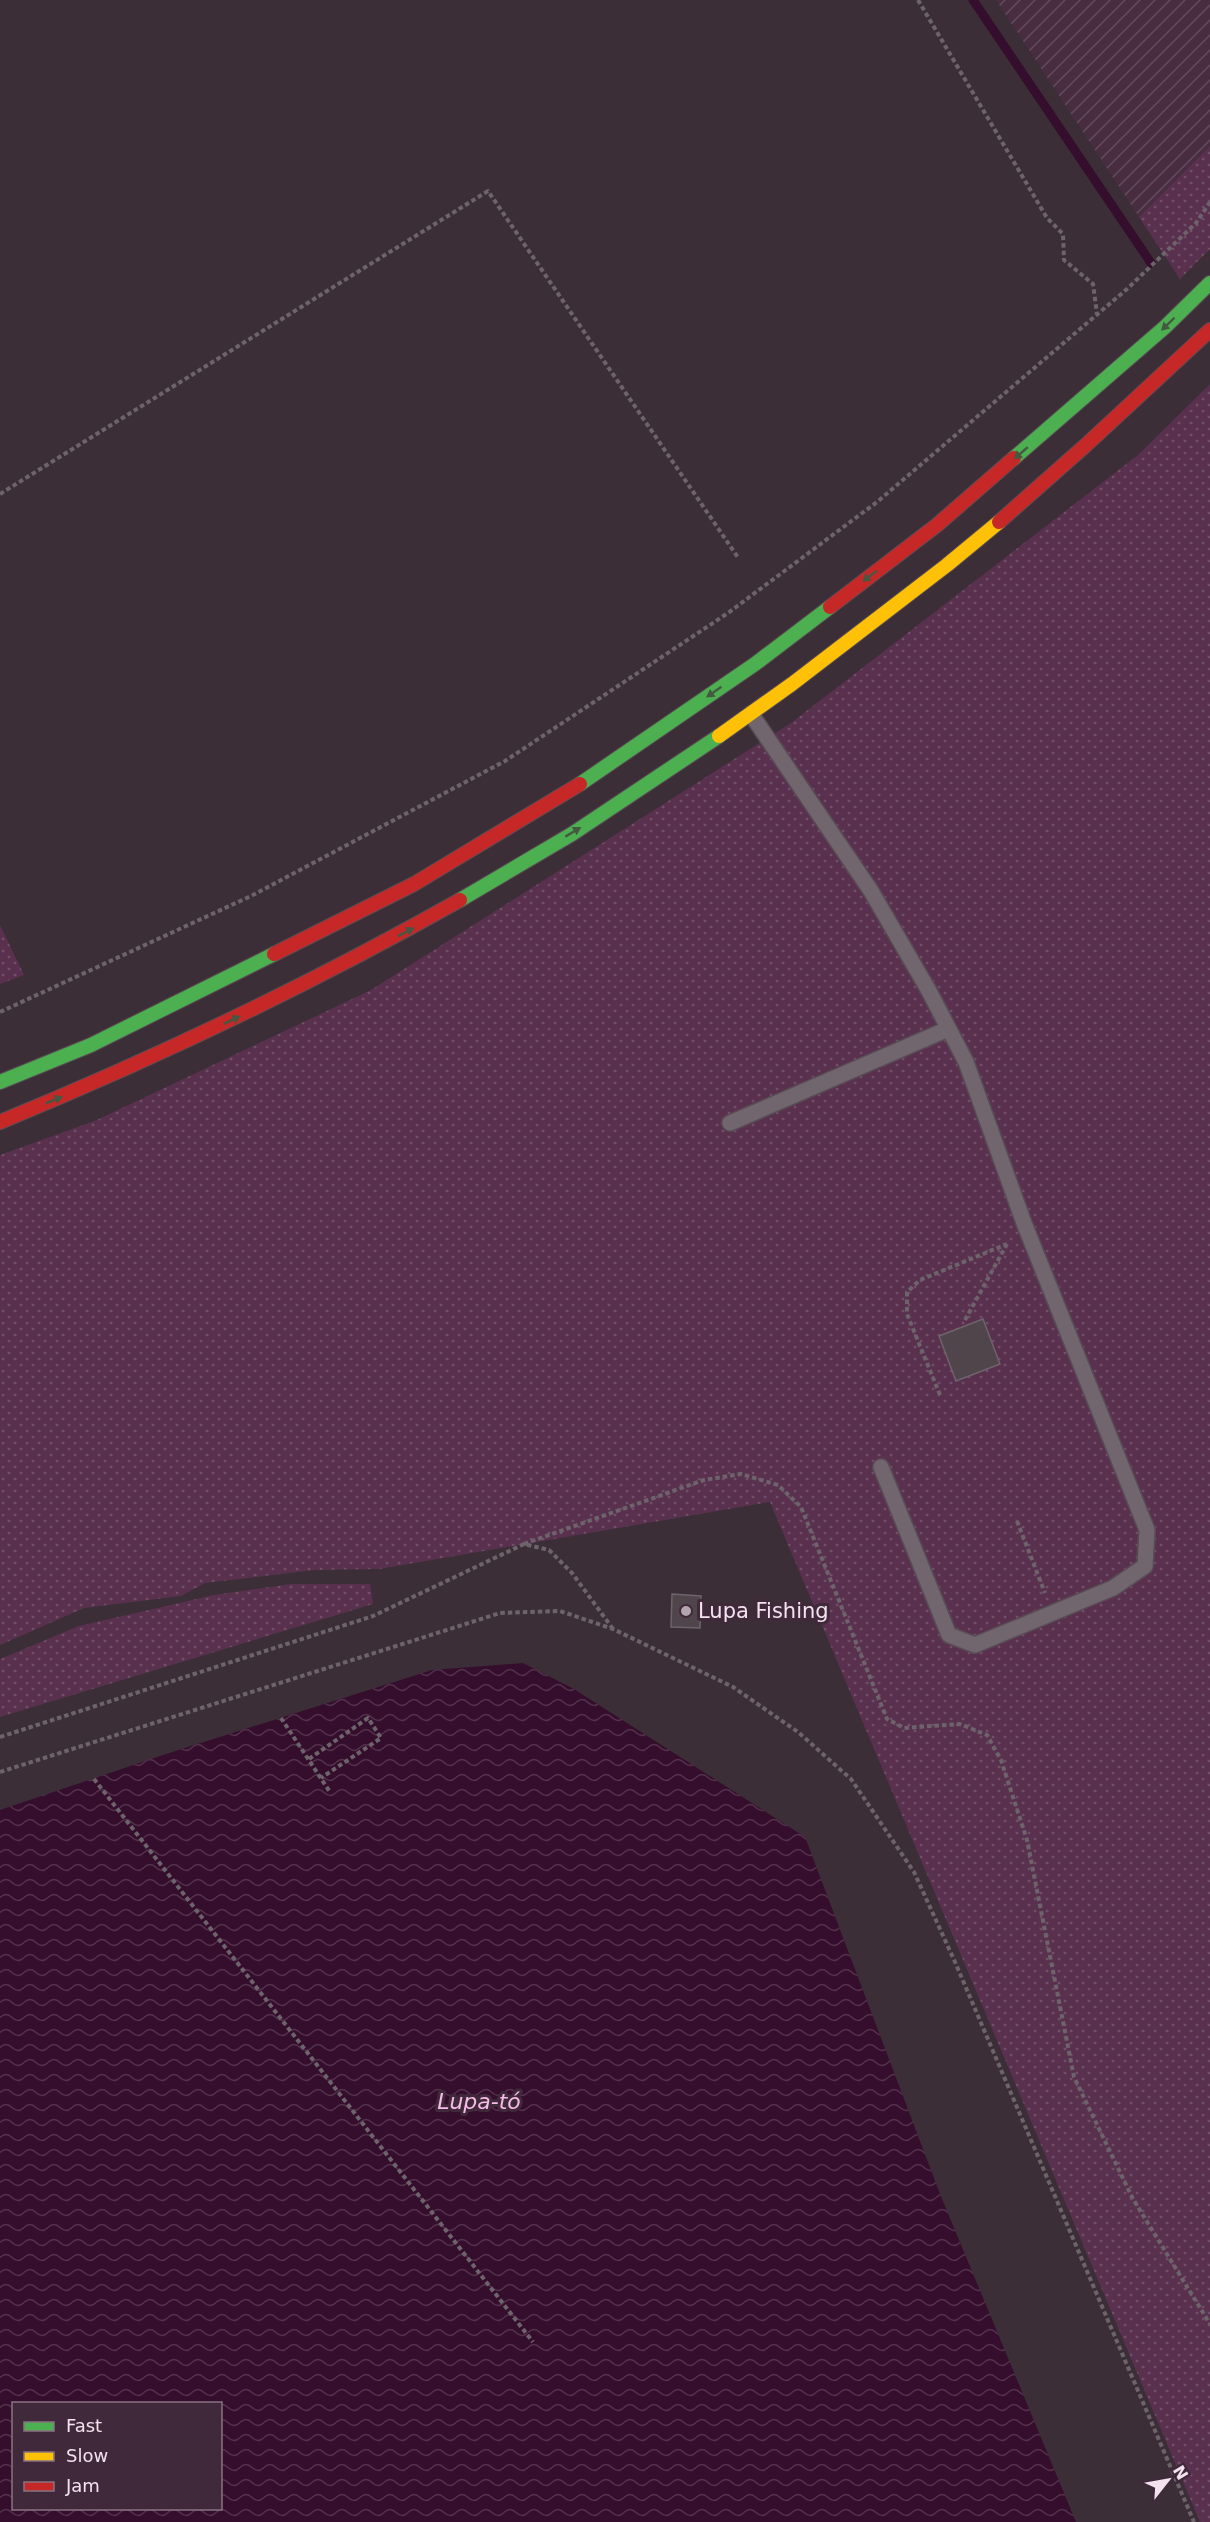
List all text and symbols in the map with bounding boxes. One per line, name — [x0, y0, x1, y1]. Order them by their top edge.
one-way arrow — [1162, 317, 1176, 331]
one-way arrow — [1013, 446, 1029, 459]
one-way arrow — [863, 570, 879, 582]
one-way arrow — [706, 686, 722, 697]
one-way arrow — [565, 827, 582, 837]
one-way arrow — [397, 927, 414, 936]
one-way arrow — [223, 1015, 240, 1024]
one-way arrow — [46, 1095, 64, 1105]
place label: Lupa Fishing — [698, 1599, 829, 1623]
marker: Lupa Fishing — [679, 1604, 693, 1618]
water label: Lupa-tó — [437, 2089, 521, 2114]
legend — [12, 2402, 222, 2510]
text: Fast — [66, 2415, 102, 2436]
text: Slow — [66, 2445, 108, 2466]
north arrow — [1138, 2450, 1198, 2510]
text: N — [1169, 2462, 1192, 2483]
text: Jam — [65, 2475, 100, 2496]

